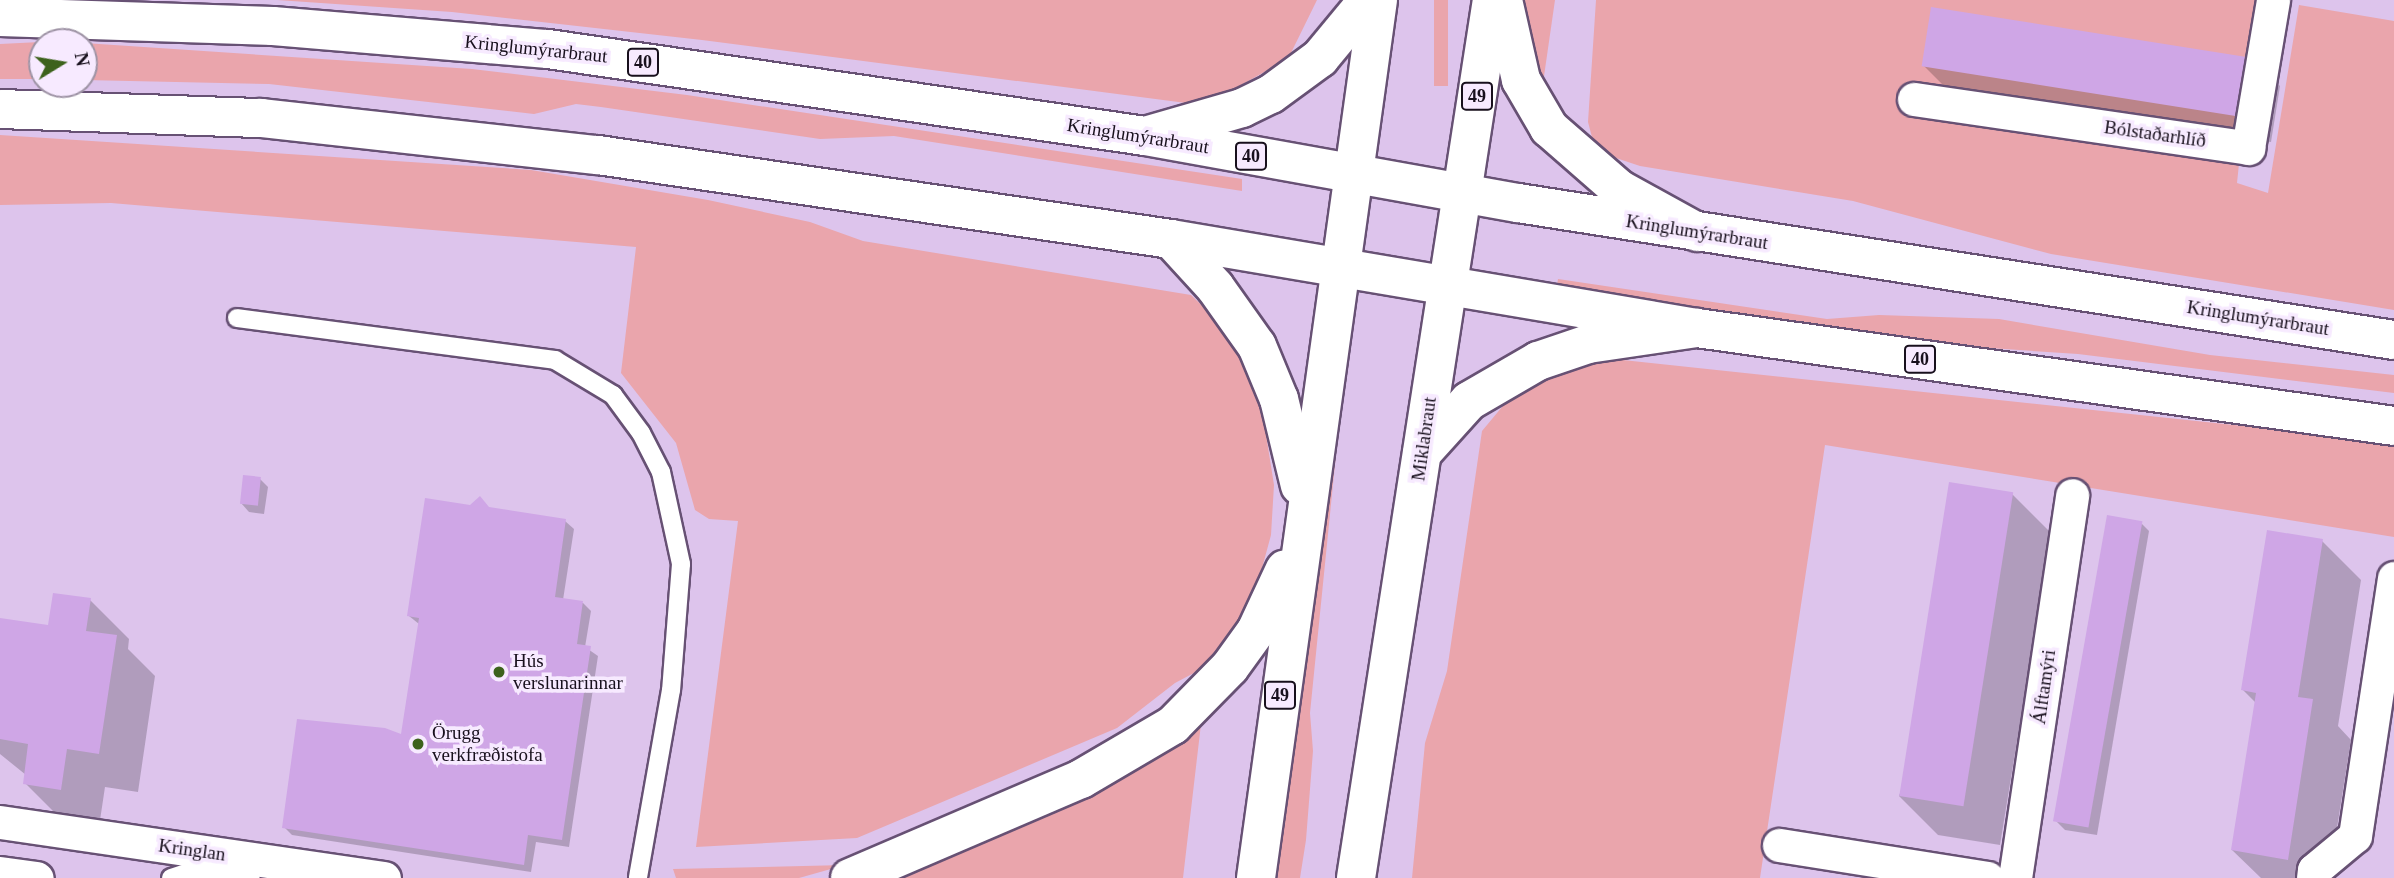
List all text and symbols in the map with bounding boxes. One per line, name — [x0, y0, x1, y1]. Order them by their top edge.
north arrow — [28, 28, 98, 98]
street label: Kringlumýrarbraut — [463, 30, 609, 68]
road number: 40 — [626, 48, 660, 76]
text: N — [71, 51, 94, 68]
road number: 49 — [1460, 82, 1494, 110]
street label: Kringlumýrarbraut — [1065, 114, 1211, 158]
street label: Bólstaðarhlíð — [2103, 116, 2207, 152]
road number: 40 — [1234, 141, 1268, 170]
street label: Kringlumýrarbraut — [1624, 210, 1770, 254]
street label: Kringlumýrarbraut — [2185, 296, 2331, 340]
road number: 40 — [1902, 344, 1938, 374]
street label: Miklabraut — [1407, 396, 1441, 482]
street label: Álftamýri — [2027, 648, 2061, 726]
place label: Hús verslunarinnar — [513, 650, 623, 694]
marker: Hús verslunarinnar — [491, 664, 507, 680]
road number: 49 — [1262, 680, 1298, 710]
place label: Örugg verkfræðistofa — [432, 722, 543, 766]
marker: Örugg verkfræðistofa — [410, 736, 426, 752]
street label: Kringlan — [157, 834, 227, 866]

